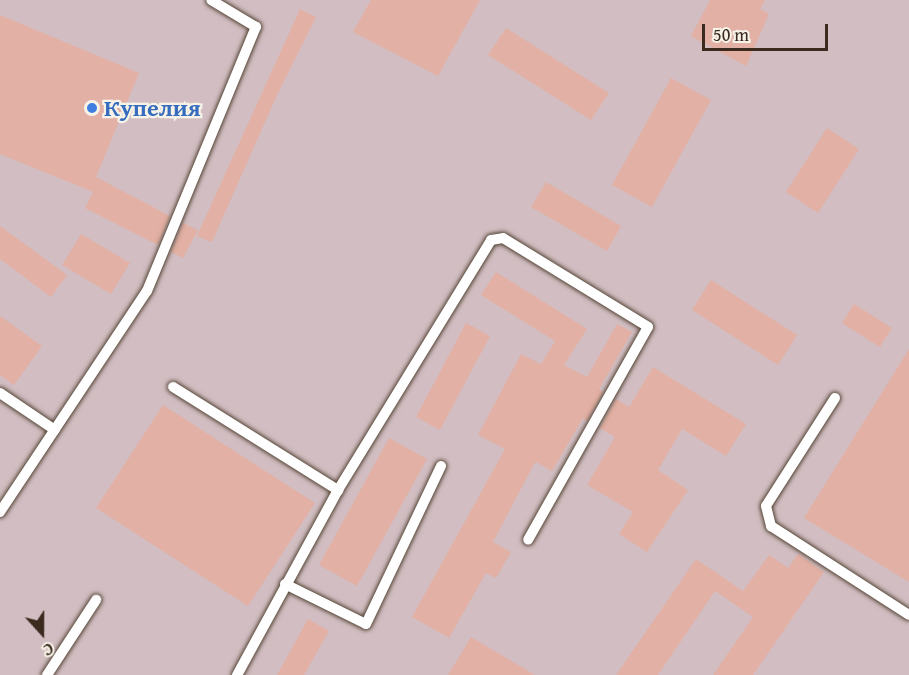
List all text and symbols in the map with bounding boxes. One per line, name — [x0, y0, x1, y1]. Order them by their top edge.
scale bar — [705, 12, 831, 50]
text: 50 m — [713, 21, 749, 48]
place label: Купелия — [104, 94, 201, 122]
marker: Купелия — [85, 101, 99, 115]
north arrow — [12, 603, 72, 663]
text: С — [40, 637, 57, 663]

